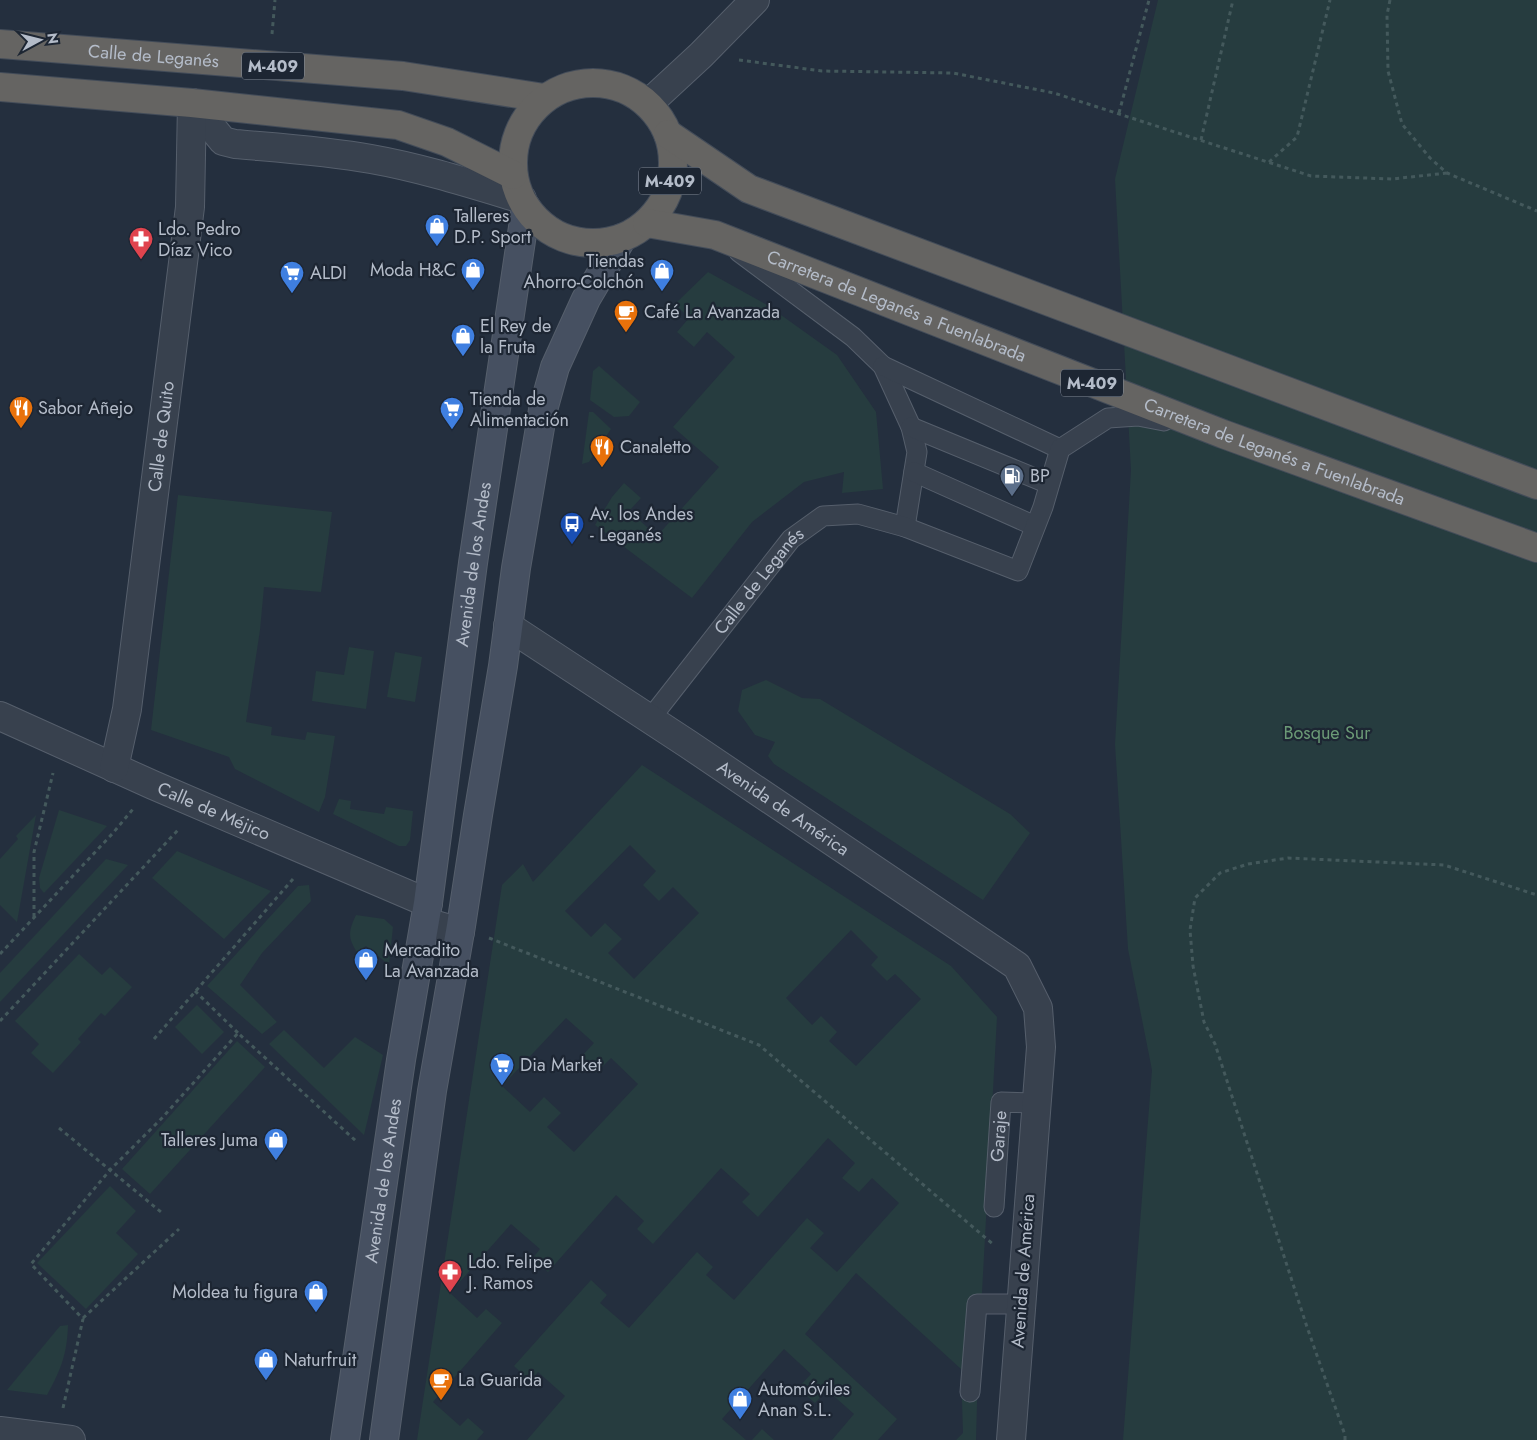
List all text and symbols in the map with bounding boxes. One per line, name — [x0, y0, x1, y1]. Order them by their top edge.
north arrow — [15, 15, 65, 65]
text: N — [42, 32, 64, 45]
street label: Calle de Leganés — [87, 38, 220, 74]
road number: M-409 — [242, 52, 304, 80]
road number: M-409 — [639, 168, 701, 195]
place label: Talleres D.P. Sport — [454, 203, 532, 250]
shop icon: Talleres D.P. Sport — [424, 213, 450, 247]
place label: Ldo. Pedro Díaz Vico — [158, 216, 241, 263]
pharmacy icon: Ldo. Pedro Díaz Vico — [128, 226, 154, 260]
street label: Carretera de Leganés a Fuenlabrada — [763, 244, 1030, 369]
place label: Tiendas Ahorro-Colchón — [524, 248, 644, 295]
place label: Moda H&C — [370, 257, 456, 283]
shop icon: Moda H&C — [460, 257, 486, 291]
shop icon: Tiendas Ahorro-Colchón — [649, 258, 675, 292]
supermarket icon: ALDI — [279, 260, 305, 294]
place label: ALDI — [310, 260, 347, 286]
cafe icon: Café La Avanzada — [613, 299, 639, 333]
place label: Café La Avanzada — [644, 299, 780, 325]
place label: El Rey de la Fruta — [480, 313, 551, 360]
shop icon: El Rey de la Fruta — [450, 323, 476, 357]
road number: M-409 — [1061, 369, 1123, 396]
street label: Calle de Quito — [141, 379, 181, 493]
place label: Tienda de Alimentación — [470, 386, 569, 433]
street label: Carretera de Leganés a Fuenlabrada — [1140, 391, 1409, 512]
restaurant icon: Sabor Añejo — [8, 395, 34, 429]
place label: Sabor Añejo — [38, 395, 133, 421]
supermarket icon: Tienda de Alimentación — [439, 396, 465, 430]
restaurant icon: Canaletto — [589, 434, 615, 468]
place label: Canaletto — [620, 434, 691, 460]
fuel station icon: BP — [999, 463, 1025, 497]
place label: BP — [1030, 463, 1050, 489]
street label: Avenida de los Andes — [449, 480, 498, 648]
place label: Av. los Andes - Leganés — [590, 501, 693, 548]
bus stop icon: Av. los Andes - Leganés — [559, 511, 585, 545]
street label: Calle de Leganés — [708, 521, 809, 640]
park label: Bosque Sur — [1284, 720, 1371, 746]
street label: Avenida de América — [712, 754, 855, 862]
street label: Calle de Méjico — [153, 775, 274, 847]
place label: Mercadito La Avanzada — [384, 937, 479, 984]
shop icon: Mercadito La Avanzada — [353, 947, 379, 981]
supermarket icon: Dia Market — [489, 1052, 515, 1086]
place label: Dia Market — [520, 1052, 602, 1078]
street label: Avenida de los Andes — [358, 1097, 408, 1265]
street label: Garaje — [984, 1110, 1013, 1163]
place label: Talleres Juma — [161, 1127, 258, 1153]
shop icon: Talleres Juma — [263, 1127, 289, 1161]
street label: Avenida de América — [1005, 1193, 1041, 1349]
place label: Ldo. Felipe J. Ramos — [466, 1249, 552, 1296]
pharmacy icon: Ldo. Felipe J. Ramos — [437, 1259, 463, 1293]
place label: Moldea tu figura — [172, 1279, 298, 1305]
shop icon: Moldea tu figura — [303, 1279, 329, 1313]
shop icon: Naturfruit — [253, 1347, 279, 1381]
place label: Naturfruit — [284, 1347, 357, 1373]
cafe icon: La Guarida — [428, 1367, 454, 1401]
place label: La Guarida — [458, 1367, 542, 1393]
place label: Automóviles Anan S.L. — [758, 1376, 850, 1423]
shop icon: Automóviles Anan S.L. — [727, 1386, 753, 1420]

